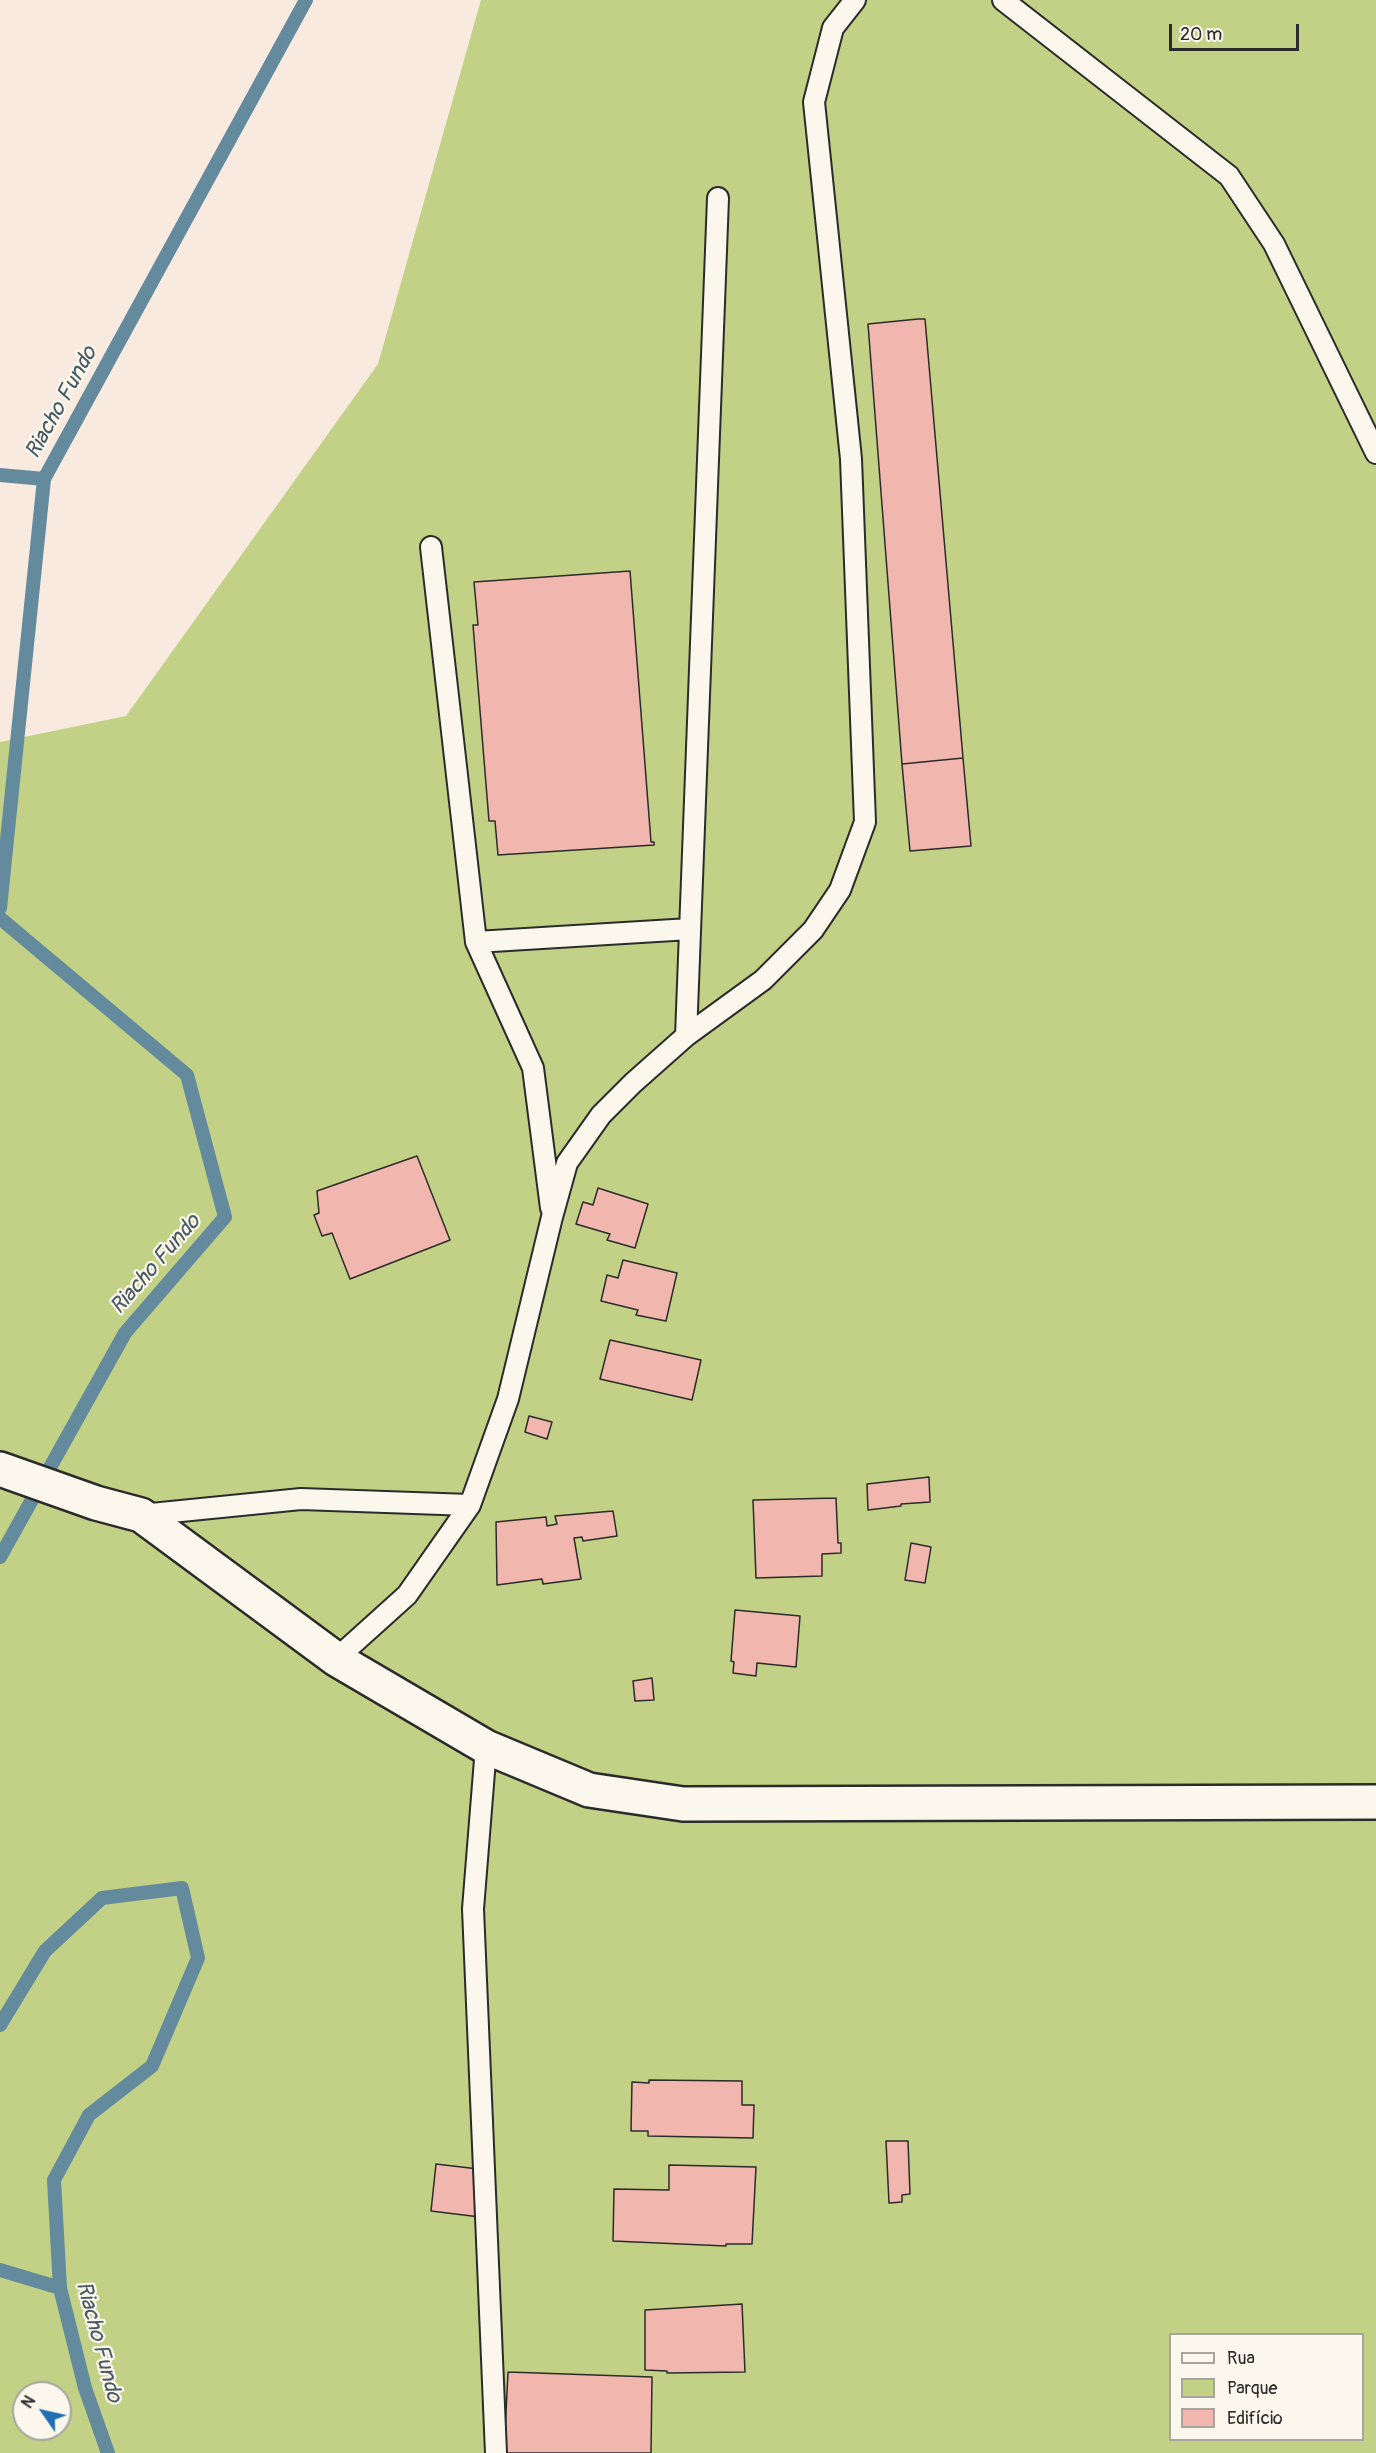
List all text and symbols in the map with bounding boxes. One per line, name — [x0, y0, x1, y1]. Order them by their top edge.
scale bar — [1172, 12, 1302, 50]
text: 20 m — [1180, 23, 1222, 46]
water label: Riacho Fundo — [20, 342, 104, 464]
water label: Riacho Fundo — [105, 1210, 207, 1320]
water label: Riacho Fundo — [69, 2279, 127, 2405]
legend — [1169, 2333, 1364, 2441]
text: Rua — [1227, 2347, 1255, 2370]
text: Parque — [1227, 2377, 1277, 2400]
north arrow — [12, 2381, 72, 2441]
text: N — [17, 2392, 40, 2412]
text: Edifício — [1227, 2407, 1283, 2430]

